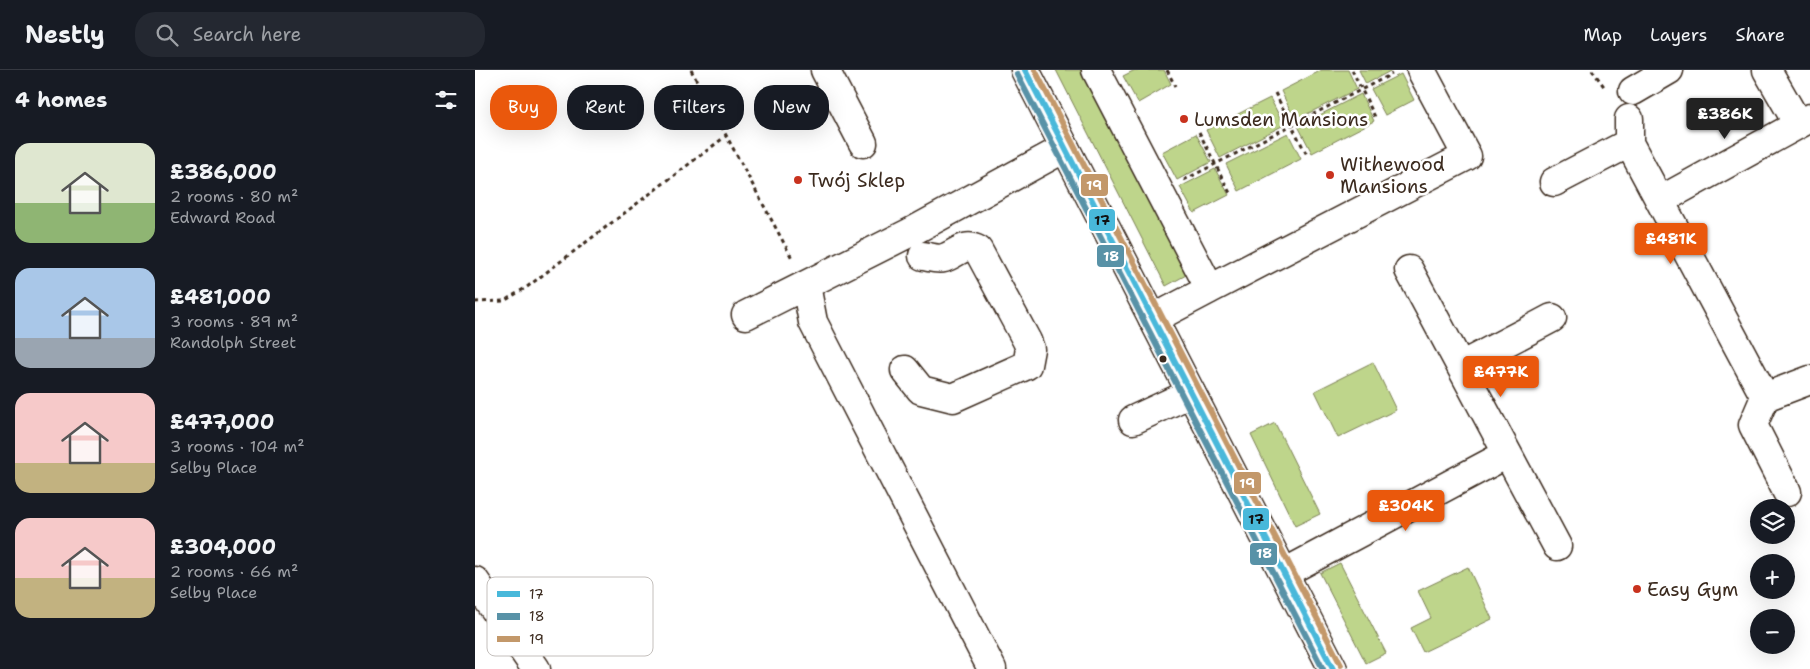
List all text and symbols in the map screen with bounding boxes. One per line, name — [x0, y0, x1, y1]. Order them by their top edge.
search box — [135, 12, 485, 57]
text: Nestly — [25, 19, 105, 51]
icon: search — [153, 21, 181, 49]
text: Search here — [193, 22, 301, 47]
text: Map — [1584, 23, 1622, 47]
text: Layers — [1650, 23, 1707, 47]
text: Share — [1735, 23, 1785, 47]
chip: Buy — [490, 85, 557, 130]
chip: Rent — [567, 85, 644, 130]
chip: Filters — [654, 85, 744, 130]
chip: New — [754, 85, 829, 130]
text: 4 homes — [15, 86, 107, 114]
icon: filters — [432, 86, 460, 114]
pin: £386K — [1690, 98, 1760, 140]
text: £386K — [1697, 103, 1753, 124]
place label: Lumsden Mansions — [1194, 107, 1368, 132]
marker: Lumsden Mansions — [1178, 113, 1190, 125]
place label: Withewood Mansions — [1340, 152, 1445, 199]
text: £386,000 — [170, 158, 277, 186]
icon: home — [55, 163, 115, 223]
place label: Twój Sklep — [808, 168, 905, 193]
marker: Withewood Mansions — [1324, 169, 1336, 181]
line badge: 19 — [1080, 173, 1109, 197]
marker: Twój Sklep — [792, 174, 804, 186]
text: 19 — [1086, 176, 1102, 194]
text: 2 rooms · 80 m² — [170, 186, 298, 207]
text: Edward Road — [170, 207, 275, 228]
line badge: 17 — [1088, 208, 1116, 232]
text: 17 — [1094, 211, 1110, 229]
pin: £481K — [1636, 222, 1706, 265]
text: £481K — [1645, 228, 1697, 249]
line badge: 18 — [1096, 244, 1125, 268]
text: 18 — [1103, 247, 1119, 265]
text: £481,000 — [170, 283, 271, 311]
icon: home — [55, 288, 115, 348]
text: 3 rooms · 89 m² — [170, 311, 298, 332]
text: Randolph Street — [170, 332, 296, 353]
unlabelled marker — [1158, 354, 1168, 364]
pin: £477K — [1466, 356, 1536, 398]
text: £477K — [1474, 361, 1528, 382]
text: £477,000 — [170, 408, 274, 436]
icon: home — [55, 413, 115, 473]
text: 3 rooms · 104 m² — [170, 436, 305, 457]
text: Selby Place — [170, 457, 257, 478]
line badge: 19 — [1233, 471, 1262, 495]
text: 19 — [1239, 474, 1255, 492]
pin: £304K — [1371, 490, 1441, 532]
text: £304K — [1378, 495, 1434, 516]
map controls — [1750, 499, 1795, 654]
button: layers — [1750, 499, 1795, 544]
line badge: 17 — [1242, 507, 1270, 531]
text: 17 — [1248, 510, 1264, 528]
text: £304,000 — [170, 533, 276, 561]
icon: home — [55, 538, 115, 598]
line badge: 18 — [1249, 542, 1278, 566]
text: 18 — [1256, 544, 1272, 562]
button: + — [1750, 554, 1795, 599]
text: 2 rooms · 66 m² — [170, 561, 298, 582]
legend — [487, 577, 653, 656]
place label: Easy Gym — [1647, 577, 1738, 602]
text: Selby Place — [170, 582, 257, 603]
marker: Easy Gym — [1631, 583, 1643, 595]
text: 17 — [529, 585, 544, 603]
text: 18 — [529, 607, 544, 625]
button: − — [1750, 609, 1795, 654]
text: 19 — [529, 630, 544, 648]

